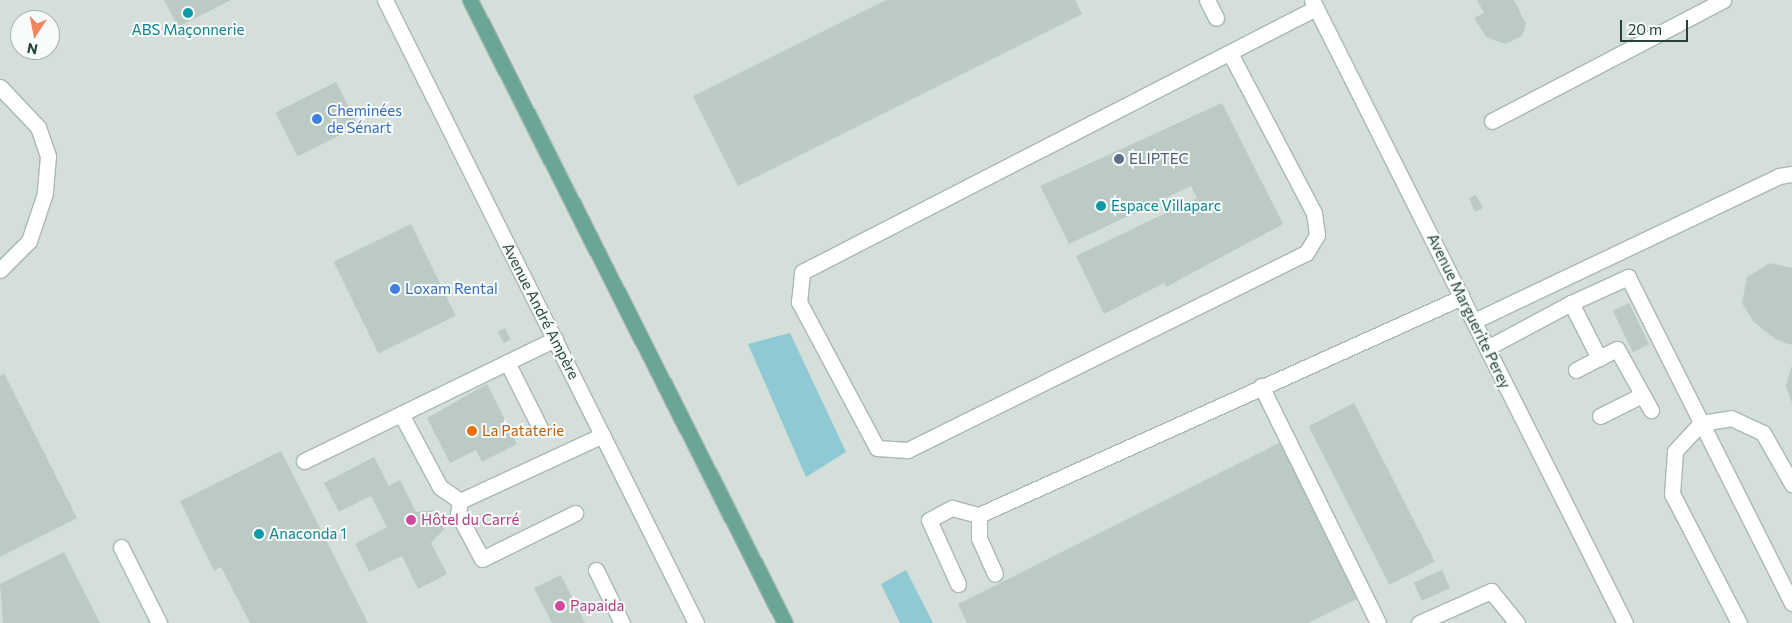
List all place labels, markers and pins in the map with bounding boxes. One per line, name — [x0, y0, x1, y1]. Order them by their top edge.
marker: ABS Maçonnerie — [182, 7, 194, 19]
place label: ABS Maçonnerie — [131, 21, 245, 39]
place label: Cheminées de Sénart — [327, 101, 402, 136]
marker: Cheminées de Sénart — [311, 113, 323, 125]
place label: ELIPTEC — [1129, 150, 1189, 168]
marker: ELIPTEC — [1113, 153, 1125, 165]
place label: Espace Villaparc — [1111, 197, 1221, 215]
marker: Espace Villaparc — [1095, 200, 1107, 212]
place label: Loxam Rental — [405, 280, 498, 298]
marker: Loxam Rental — [389, 283, 401, 295]
place label: La Pataterie — [482, 422, 564, 440]
marker: La Pataterie — [466, 425, 478, 437]
place label: Hôtel du Carré — [421, 511, 519, 529]
marker: Hôtel du Carré — [405, 514, 417, 526]
place label: Anaconda 1 — [269, 525, 347, 543]
marker: Anaconda 1 — [253, 528, 265, 540]
place label: Papaida — [570, 597, 624, 615]
marker: Papaida — [554, 600, 566, 612]

